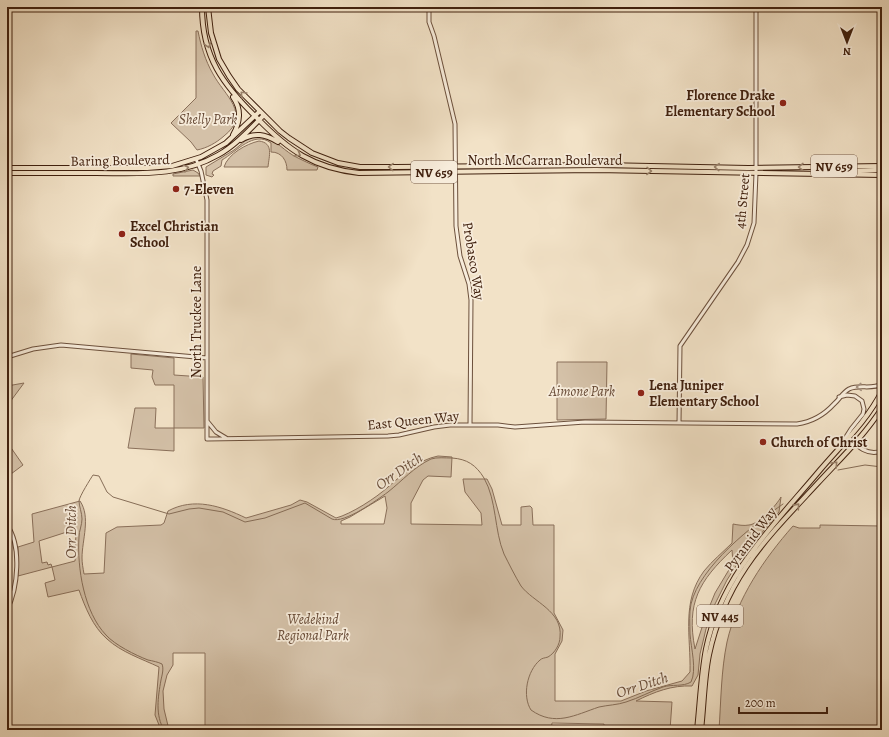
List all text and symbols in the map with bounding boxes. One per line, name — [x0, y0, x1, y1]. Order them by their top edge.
north arrow — [827, 22, 867, 62]
one-way arrow — [203, 42, 212, 49]
text: N — [843, 44, 851, 59]
place label: Florence Drake Elementary School — [665, 86, 776, 121]
one-way arrow — [240, 91, 248, 99]
marker: Florence Drake Elementary School — [778, 98, 788, 108]
park label: Shelly Park — [179, 110, 237, 129]
one-way arrow — [294, 149, 301, 156]
street label: Baring Boulevard — [70, 150, 170, 171]
street label: North McCarran Boulevard — [467, 151, 623, 170]
road number: NV 659 — [811, 155, 857, 177]
road number: NV 659 — [411, 161, 457, 183]
one-way arrow — [388, 163, 394, 171]
one-way arrow — [714, 163, 720, 171]
one-way arrow — [798, 163, 804, 171]
one-way arrow — [182, 164, 189, 173]
one-way arrow — [646, 167, 652, 175]
street label: 4th Street — [731, 172, 754, 230]
place label: 7-Eleven — [184, 180, 234, 199]
marker: 7-Eleven — [171, 184, 181, 194]
place label: Excel Christian School — [130, 217, 219, 252]
street label: Probasco Way — [458, 221, 489, 302]
marker: Excel Christian School — [117, 229, 127, 239]
street label: North Truckee Lane — [187, 266, 206, 378]
place label: Lena Juniper Elementary School — [649, 376, 759, 411]
park label: Aimone Park — [548, 382, 615, 401]
one-way arrow — [856, 383, 862, 392]
marker: Lena Juniper Elementary School — [636, 388, 646, 398]
street label: East Queen Way — [366, 406, 461, 435]
place label: Church of Christ — [771, 433, 868, 452]
marker: Church of Christ — [758, 437, 768, 447]
water label: Orr Ditch — [371, 447, 427, 495]
one-way arrow — [831, 461, 838, 469]
street label: Pyramid Way — [720, 503, 781, 575]
one-way arrow — [792, 503, 799, 511]
water label: Orr Ditch — [61, 505, 81, 559]
road number: NV 445 — [697, 605, 743, 627]
park label: Wedekind Regional Park — [277, 610, 349, 645]
water label: Orr Ditch — [613, 667, 671, 703]
scale bar — [739, 689, 827, 715]
text: 200 m — [745, 695, 776, 711]

